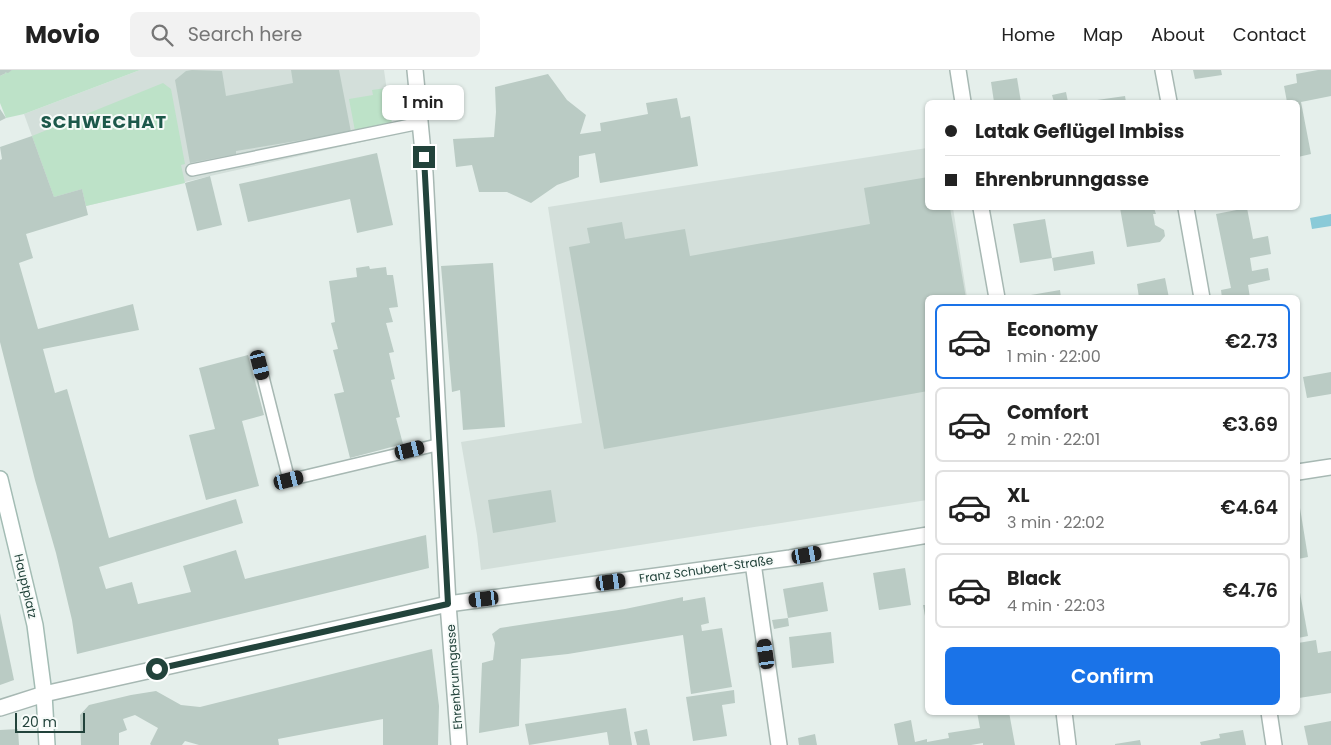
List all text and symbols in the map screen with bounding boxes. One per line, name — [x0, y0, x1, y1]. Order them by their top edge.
search box — [130, 12, 480, 57]
text: Movio — [25, 18, 100, 51]
icon: search — [148, 21, 176, 49]
text: Search here — [188, 21, 302, 48]
text: Home — [1001, 22, 1055, 47]
text: Map — [1083, 22, 1123, 47]
text: About — [1151, 22, 1205, 47]
text: Contact — [1233, 22, 1306, 47]
callout: 1 min — [383, 84, 465, 119]
text: 1 min — [402, 91, 444, 114]
district label: SCHWECHAT — [41, 109, 167, 134]
text: Latak Geflügel Imbiss — [975, 118, 1184, 145]
route end — [413, 146, 435, 168]
text: Ehrenbrunngasse — [975, 166, 1149, 193]
text: Economy — [1007, 316, 1098, 343]
icon: car — [947, 319, 992, 364]
text: €2.73 — [1225, 328, 1278, 355]
text: 1 min · 22:00 — [1007, 345, 1101, 368]
car — [249, 349, 270, 381]
text: Comfort — [1007, 399, 1089, 426]
icon: car — [947, 402, 992, 447]
text: €3.69 — [1222, 411, 1278, 438]
text: 2 min · 22:01 — [1007, 428, 1100, 451]
car — [393, 439, 426, 461]
car — [272, 469, 305, 491]
text: XL — [1007, 482, 1030, 509]
icon: car — [947, 485, 992, 530]
text: €4.64 — [1221, 494, 1278, 521]
text: 3 min · 22:02 — [1007, 511, 1104, 534]
car — [790, 545, 823, 565]
street label: Franz Schubert-Straße — [638, 551, 774, 587]
street label: Hauptplatz — [10, 552, 42, 620]
text: Black — [1007, 565, 1061, 592]
icon: car — [947, 568, 992, 613]
car — [595, 572, 626, 592]
text: €4.76 — [1223, 577, 1278, 604]
car — [468, 590, 499, 608]
text: 4 min · 22:03 — [1007, 594, 1105, 617]
street label: Ehrenbrunngasse — [442, 624, 466, 730]
car — [756, 638, 775, 670]
button: Confirm — [945, 647, 1280, 705]
route start — [146, 658, 168, 680]
scale bar — [15, 710, 85, 733]
text: 20 m — [22, 712, 57, 732]

